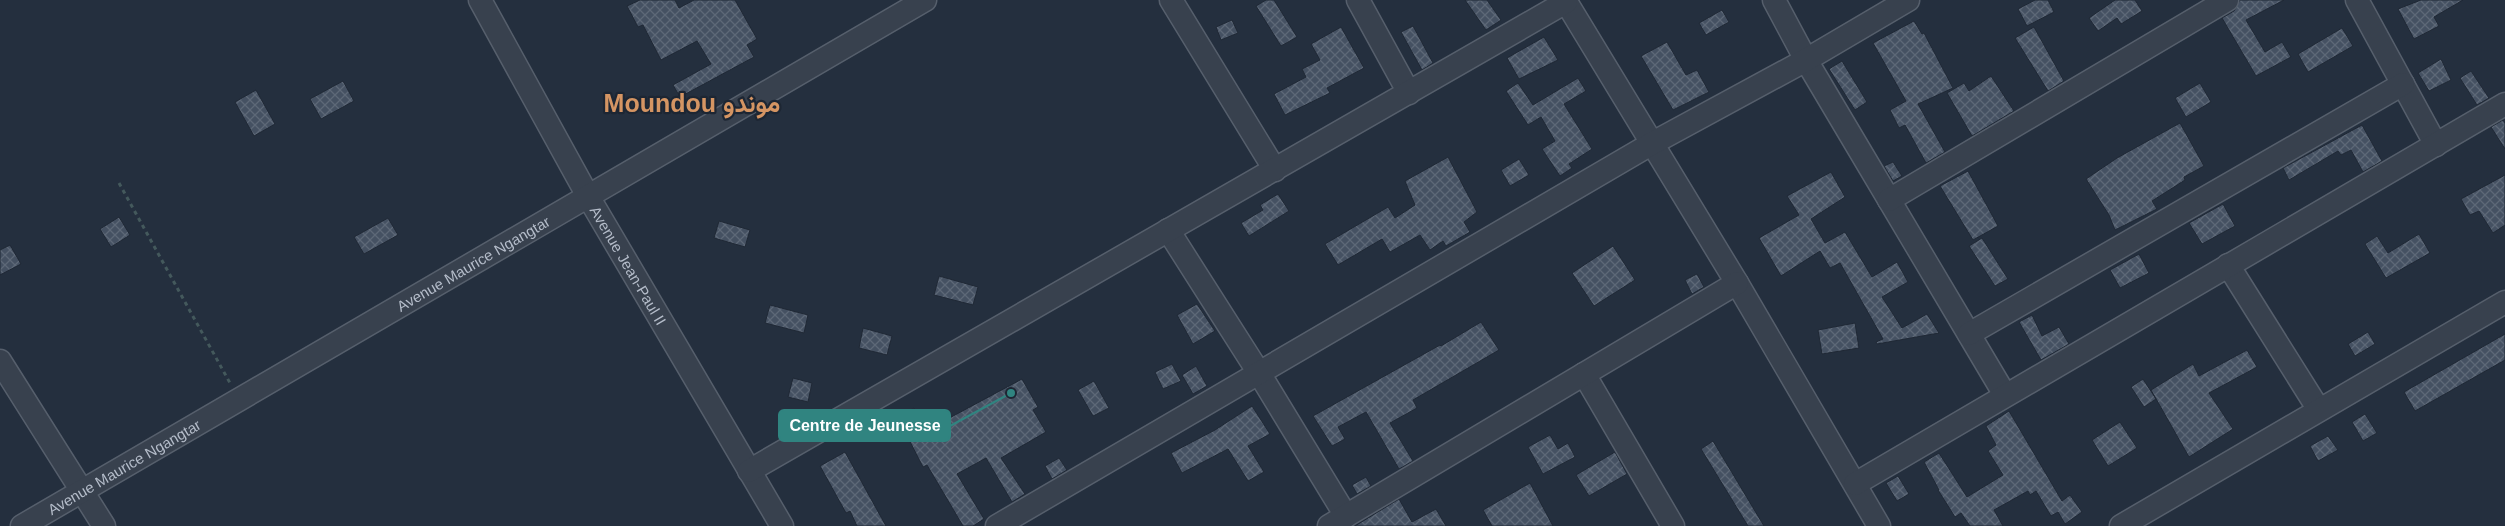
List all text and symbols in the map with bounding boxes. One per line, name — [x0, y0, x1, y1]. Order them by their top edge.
district label: Moundou موندو — [604, 89, 780, 119]
street label: Avenue Jean-Paul II — [587, 203, 670, 328]
street label: Avenue Maurice Ngangtar — [394, 212, 553, 314]
callout: Centre de Jeunesse — [779, 410, 950, 441]
street label: Avenue Maurice Ngangtar — [44, 415, 203, 518]
text: Centre de Jeunesse — [789, 417, 941, 434]

